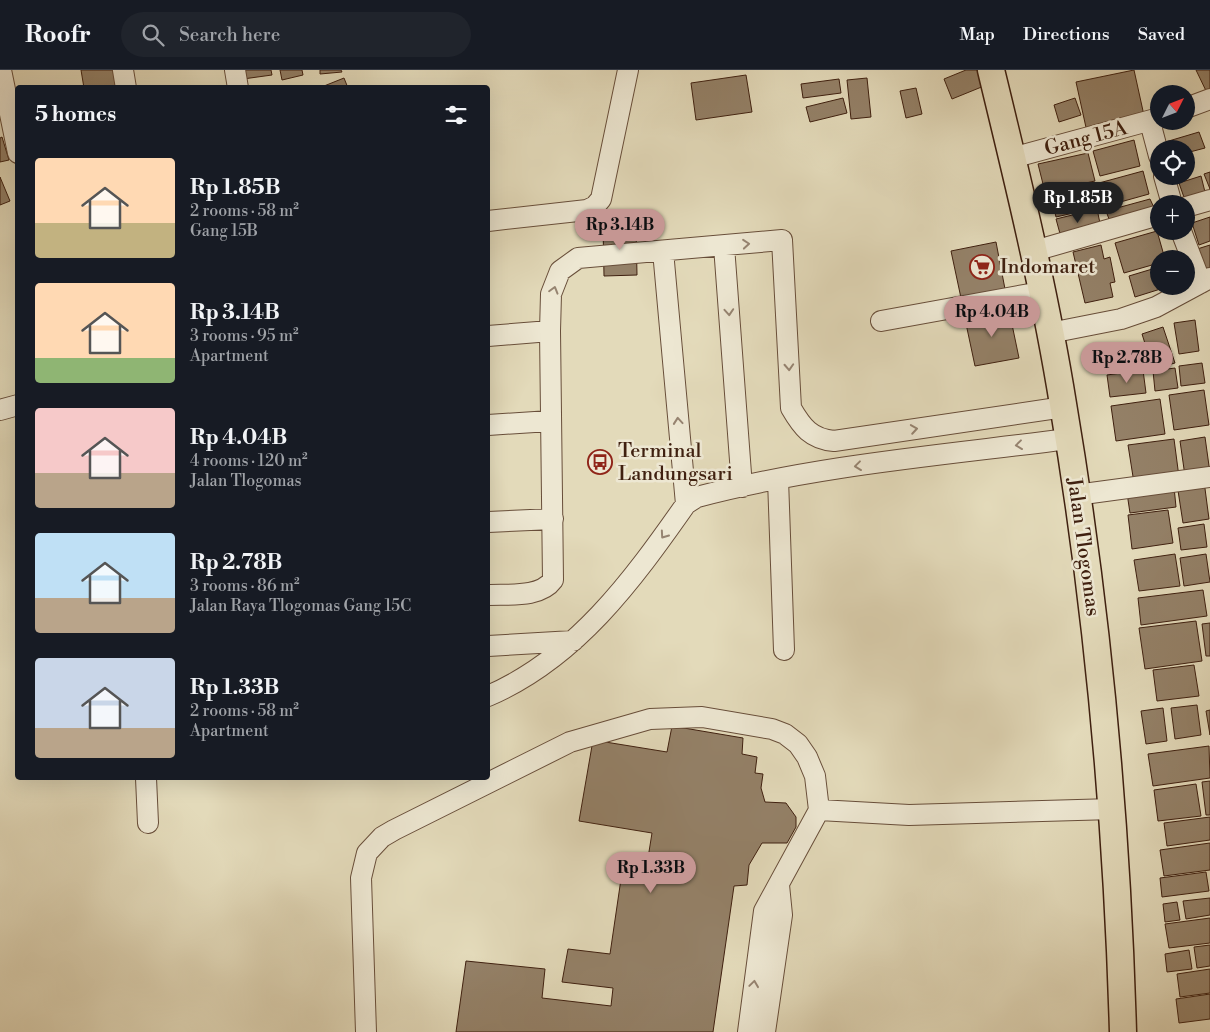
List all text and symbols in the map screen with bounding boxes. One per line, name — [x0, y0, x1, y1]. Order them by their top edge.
search box — [121, 12, 471, 57]
text: Roofr — [25, 20, 91, 50]
icon: search — [139, 21, 167, 49]
text: Search here — [179, 23, 280, 47]
text: Map — [959, 23, 995, 46]
text: Directions — [1023, 23, 1110, 46]
text: Saved — [1138, 23, 1185, 46]
north arrow — [1150, 85, 1195, 130]
map controls — [1150, 85, 1195, 295]
icon: filters — [442, 101, 470, 129]
text: 5 homes — [35, 102, 116, 128]
street label: Gang 15A — [1042, 116, 1131, 162]
button: locate — [1150, 140, 1195, 185]
text: Rp 1.85B — [190, 175, 280, 201]
icon: home — [75, 178, 135, 238]
pin: Rp 1.85B — [1026, 182, 1130, 224]
text: Rp 1.85B — [1044, 188, 1112, 208]
button: + — [1150, 195, 1195, 240]
text: 2 rooms · 58 m² — [190, 201, 299, 221]
pin: Rp 3.14B — [568, 208, 672, 251]
text: Rp 3.14B — [586, 215, 654, 235]
text: Gang 15B — [190, 221, 258, 241]
one-way arrow — [742, 238, 750, 249]
button: − — [1150, 250, 1195, 295]
supermarket icon: Indomaret — [969, 254, 995, 280]
place label: Indomaret — [1000, 255, 1095, 280]
one-way arrow — [548, 286, 558, 294]
pin: Rp 4.04B — [940, 296, 1044, 338]
text: Rp 3.14B — [190, 300, 280, 326]
text: Rp 4.04B — [955, 302, 1029, 322]
icon: home — [75, 303, 135, 363]
one-way arrow — [723, 308, 734, 316]
text: 3 rooms · 95 m² — [190, 326, 299, 346]
pin: Rp 2.78B — [1075, 342, 1179, 384]
text: Apartment — [190, 346, 269, 366]
text: Rp 2.78B — [1092, 348, 1162, 368]
one-way arrow — [784, 363, 795, 371]
one-way arrow — [673, 417, 684, 425]
one-way arrow — [910, 424, 918, 435]
text: Rp 4.04B — [190, 425, 287, 451]
icon: home — [75, 428, 135, 488]
place label: Terminal Landungsari — [618, 439, 733, 487]
one-way arrow — [1015, 439, 1023, 450]
bus stop icon: Terminal Landungsari — [587, 449, 613, 475]
text: 4 rooms · 120 m² — [190, 451, 308, 471]
one-way arrow — [854, 460, 862, 471]
text: Jalan Tlogomas — [190, 471, 302, 491]
street label: Jalan Tlogomas — [1061, 475, 1105, 618]
one-way arrow — [661, 529, 670, 539]
text: Rp 2.78B — [190, 550, 282, 576]
icon: home — [75, 553, 135, 613]
text: 3 rooms · 86 m² — [190, 576, 300, 596]
text: Jalan Raya Tlogomas Gang 15C — [190, 596, 411, 616]
text: Rp 1.33B — [190, 675, 279, 701]
icon: home — [75, 678, 135, 738]
text: 2 rooms · 58 m² — [190, 701, 299, 721]
text: Apartment — [190, 721, 269, 741]
pin: Rp 1.33B — [599, 852, 703, 894]
text: Rp 1.33B — [617, 858, 685, 878]
one-way arrow — [748, 979, 759, 987]

